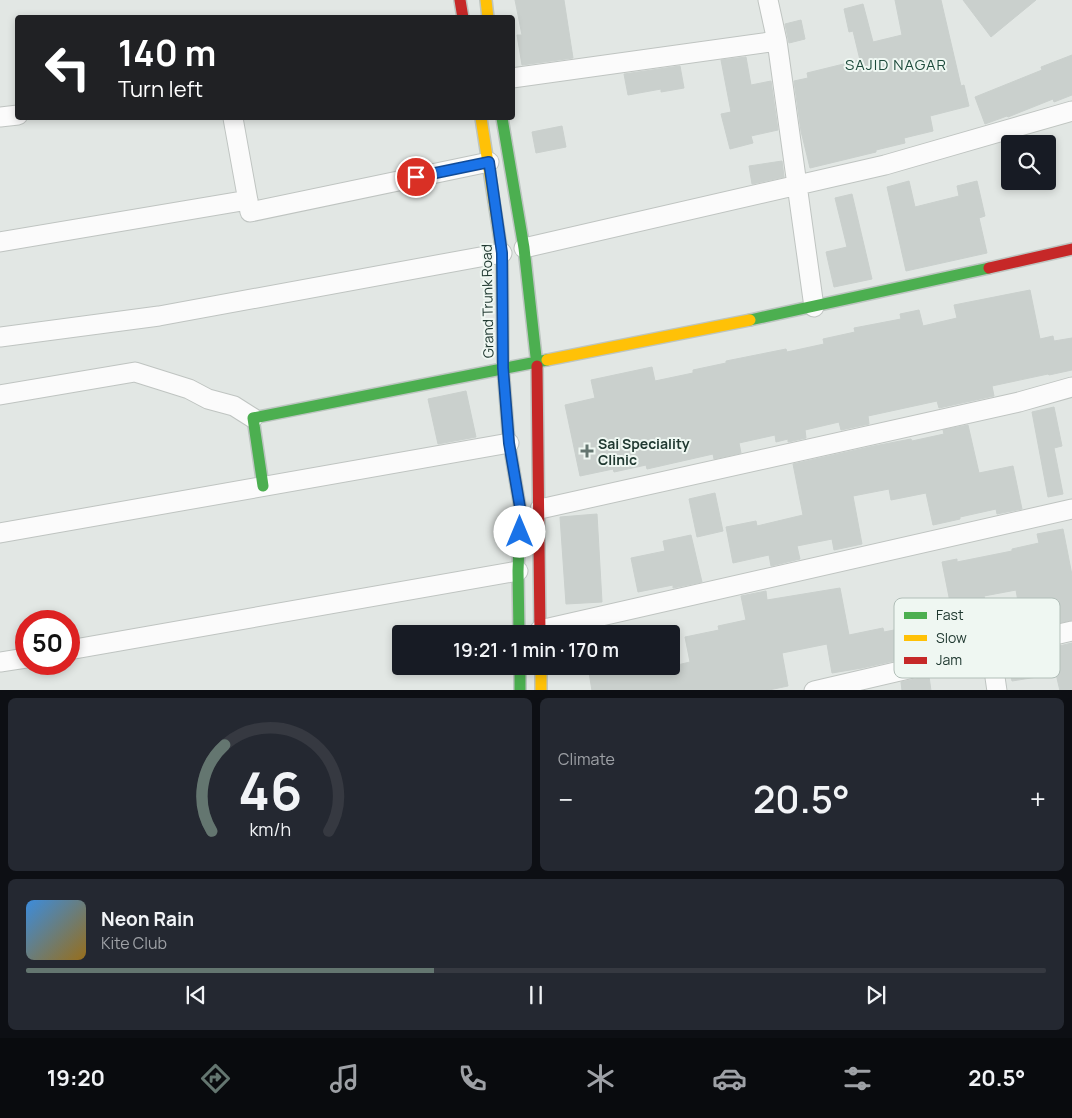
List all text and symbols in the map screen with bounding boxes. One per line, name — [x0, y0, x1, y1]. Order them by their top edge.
text: 140 m — [118, 29, 216, 77]
icon: left — [35, 35, 100, 100]
district label: SAJID NAGAR — [845, 54, 947, 75]
text: Turn left — [118, 74, 203, 104]
map controls — [1001, 135, 1056, 190]
button: search — [1001, 135, 1056, 190]
pin — [395, 156, 437, 198]
icon: arrive — [402, 163, 430, 191]
street label: Grand Trunk Road — [477, 244, 497, 358]
place label: Sai Speciality Clinic — [598, 434, 690, 469]
marker: Sai Speciality Clinic — [580, 444, 594, 458]
position arrow — [493, 505, 545, 557]
legend — [894, 598, 1060, 678]
text: Fast — [936, 605, 964, 624]
speed limit sign: 50 — [15, 610, 80, 675]
text: Slow — [936, 628, 967, 647]
text: 19:21 · 1 min · 170 m — [453, 637, 619, 663]
text: Jam — [936, 650, 962, 669]
text: Climate — [558, 748, 615, 770]
text: 46 — [238, 755, 302, 826]
text: 20.5° — [753, 772, 850, 824]
text: − — [558, 780, 573, 818]
text: + — [1030, 780, 1046, 818]
text: km/h — [249, 817, 291, 841]
text: Neon Rain — [101, 906, 194, 932]
text: Kite Club — [101, 932, 167, 954]
icon: previous — [182, 981, 210, 1009]
icon: pause — [522, 981, 550, 1009]
icon: next — [862, 981, 890, 1009]
icon: directions — [198, 1061, 233, 1096]
icon: music — [327, 1061, 362, 1096]
icon: phone — [455, 1061, 490, 1096]
icon: climate — [583, 1061, 618, 1096]
icon: car — [712, 1061, 747, 1096]
icon: filters — [840, 1061, 875, 1096]
text: 19:20 — [47, 1063, 105, 1093]
text: 20.5° — [968, 1063, 1025, 1093]

